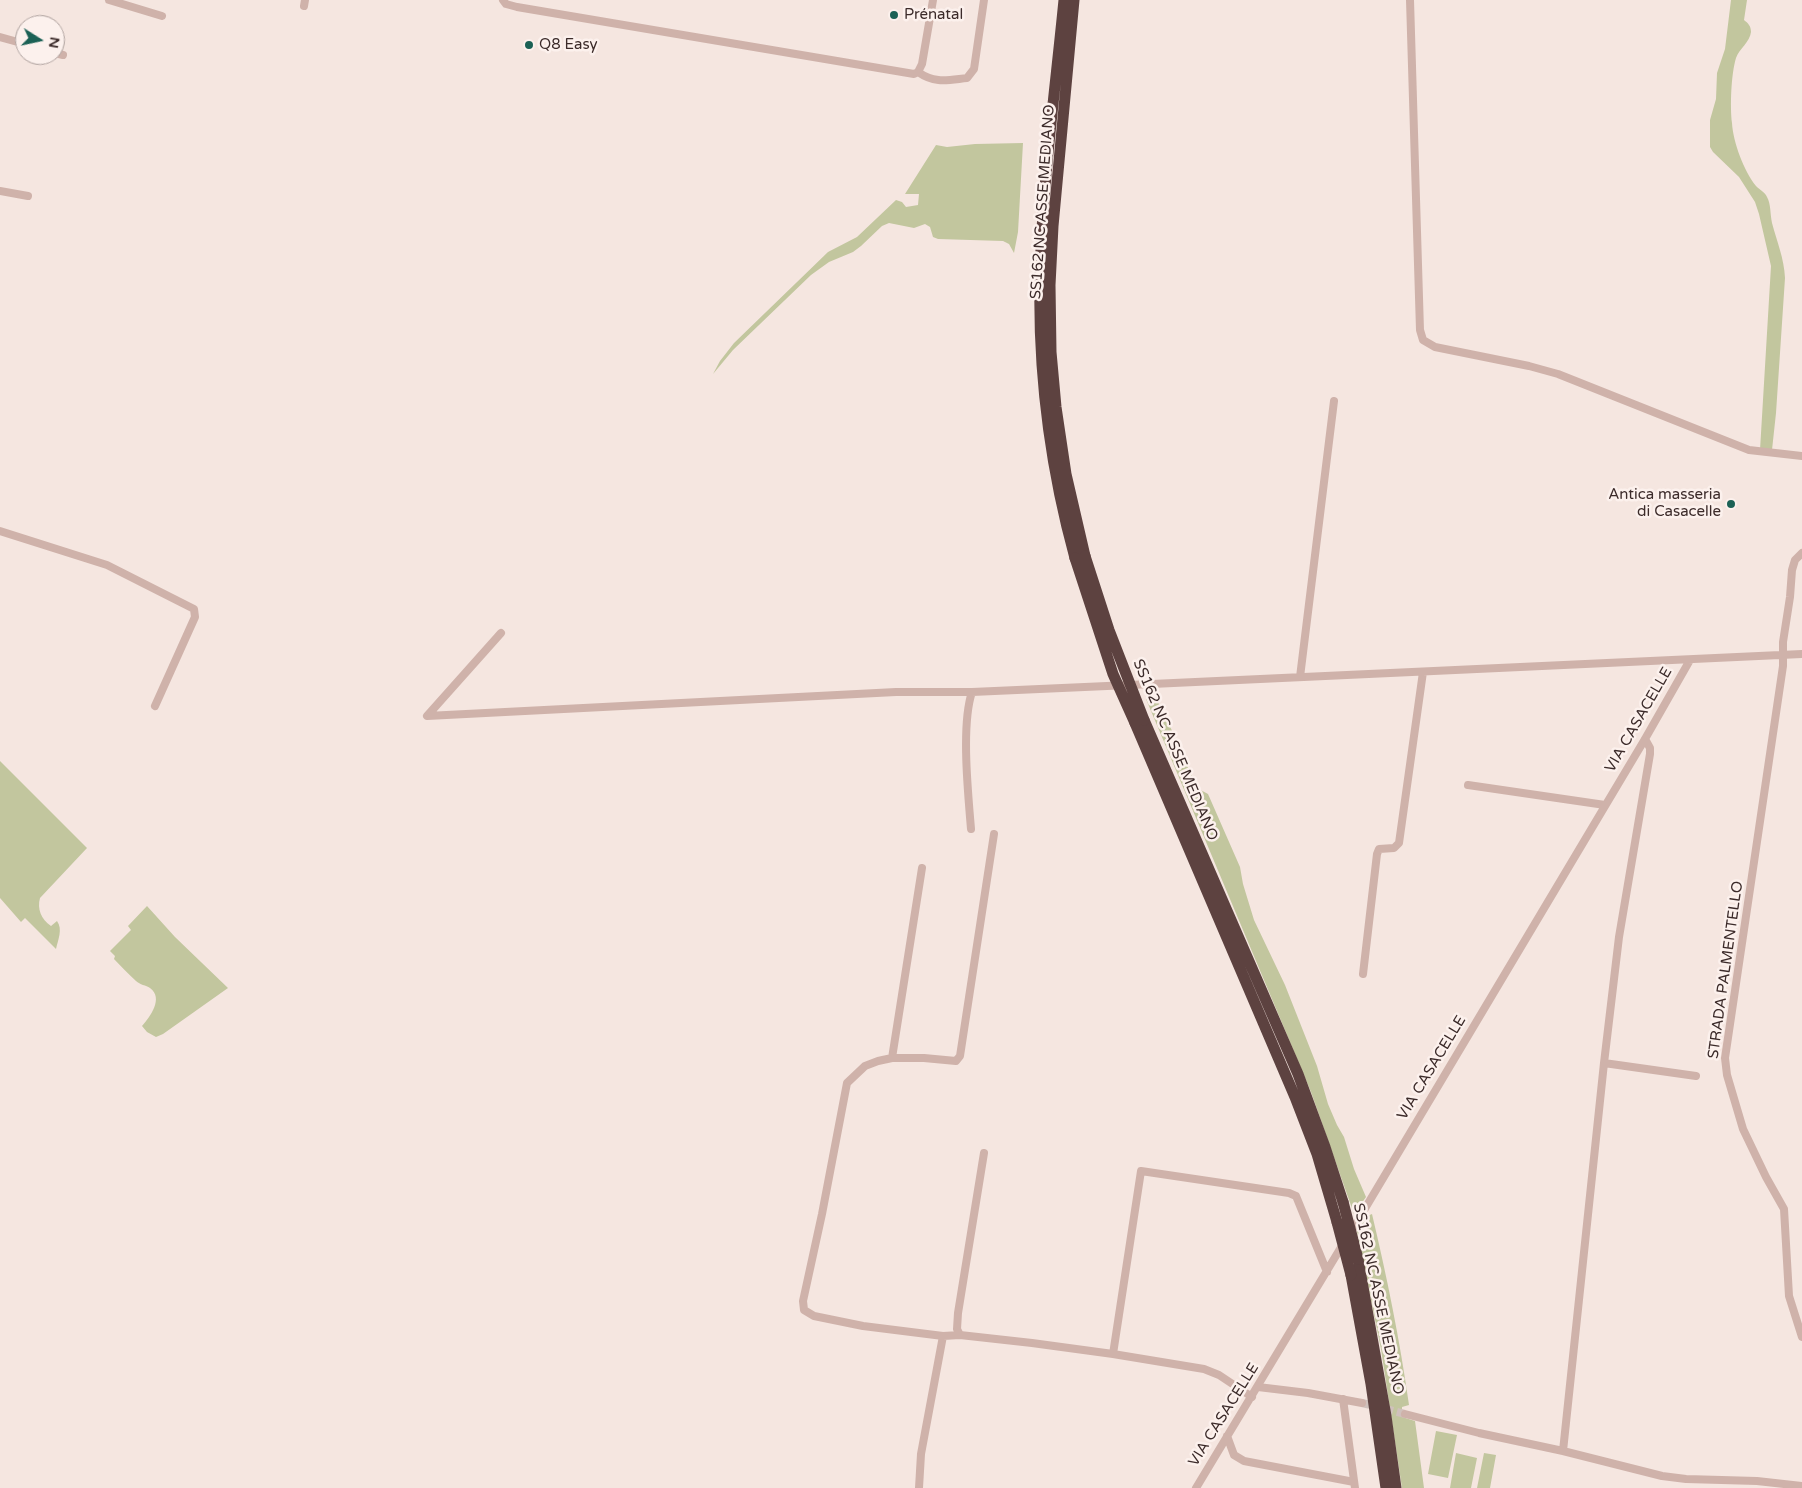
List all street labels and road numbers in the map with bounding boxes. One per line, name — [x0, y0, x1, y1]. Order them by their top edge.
street label: SS162 NC ASSE MEDIANO — [1027, 104, 1059, 300]
street label: SS162 NC ASSE MEDIANO — [1129, 657, 1221, 843]
street label: VIA CASACELLE — [1602, 664, 1676, 776]
street label: STRADA PALMENTELLO — [1705, 880, 1747, 1060]
street label: VIA CASACELLE — [1394, 1013, 1470, 1123]
street label: SS162 NC ASSE MEDIANO — [1349, 1202, 1407, 1396]
street label: VIA CASACELLE — [1185, 1360, 1263, 1470]

